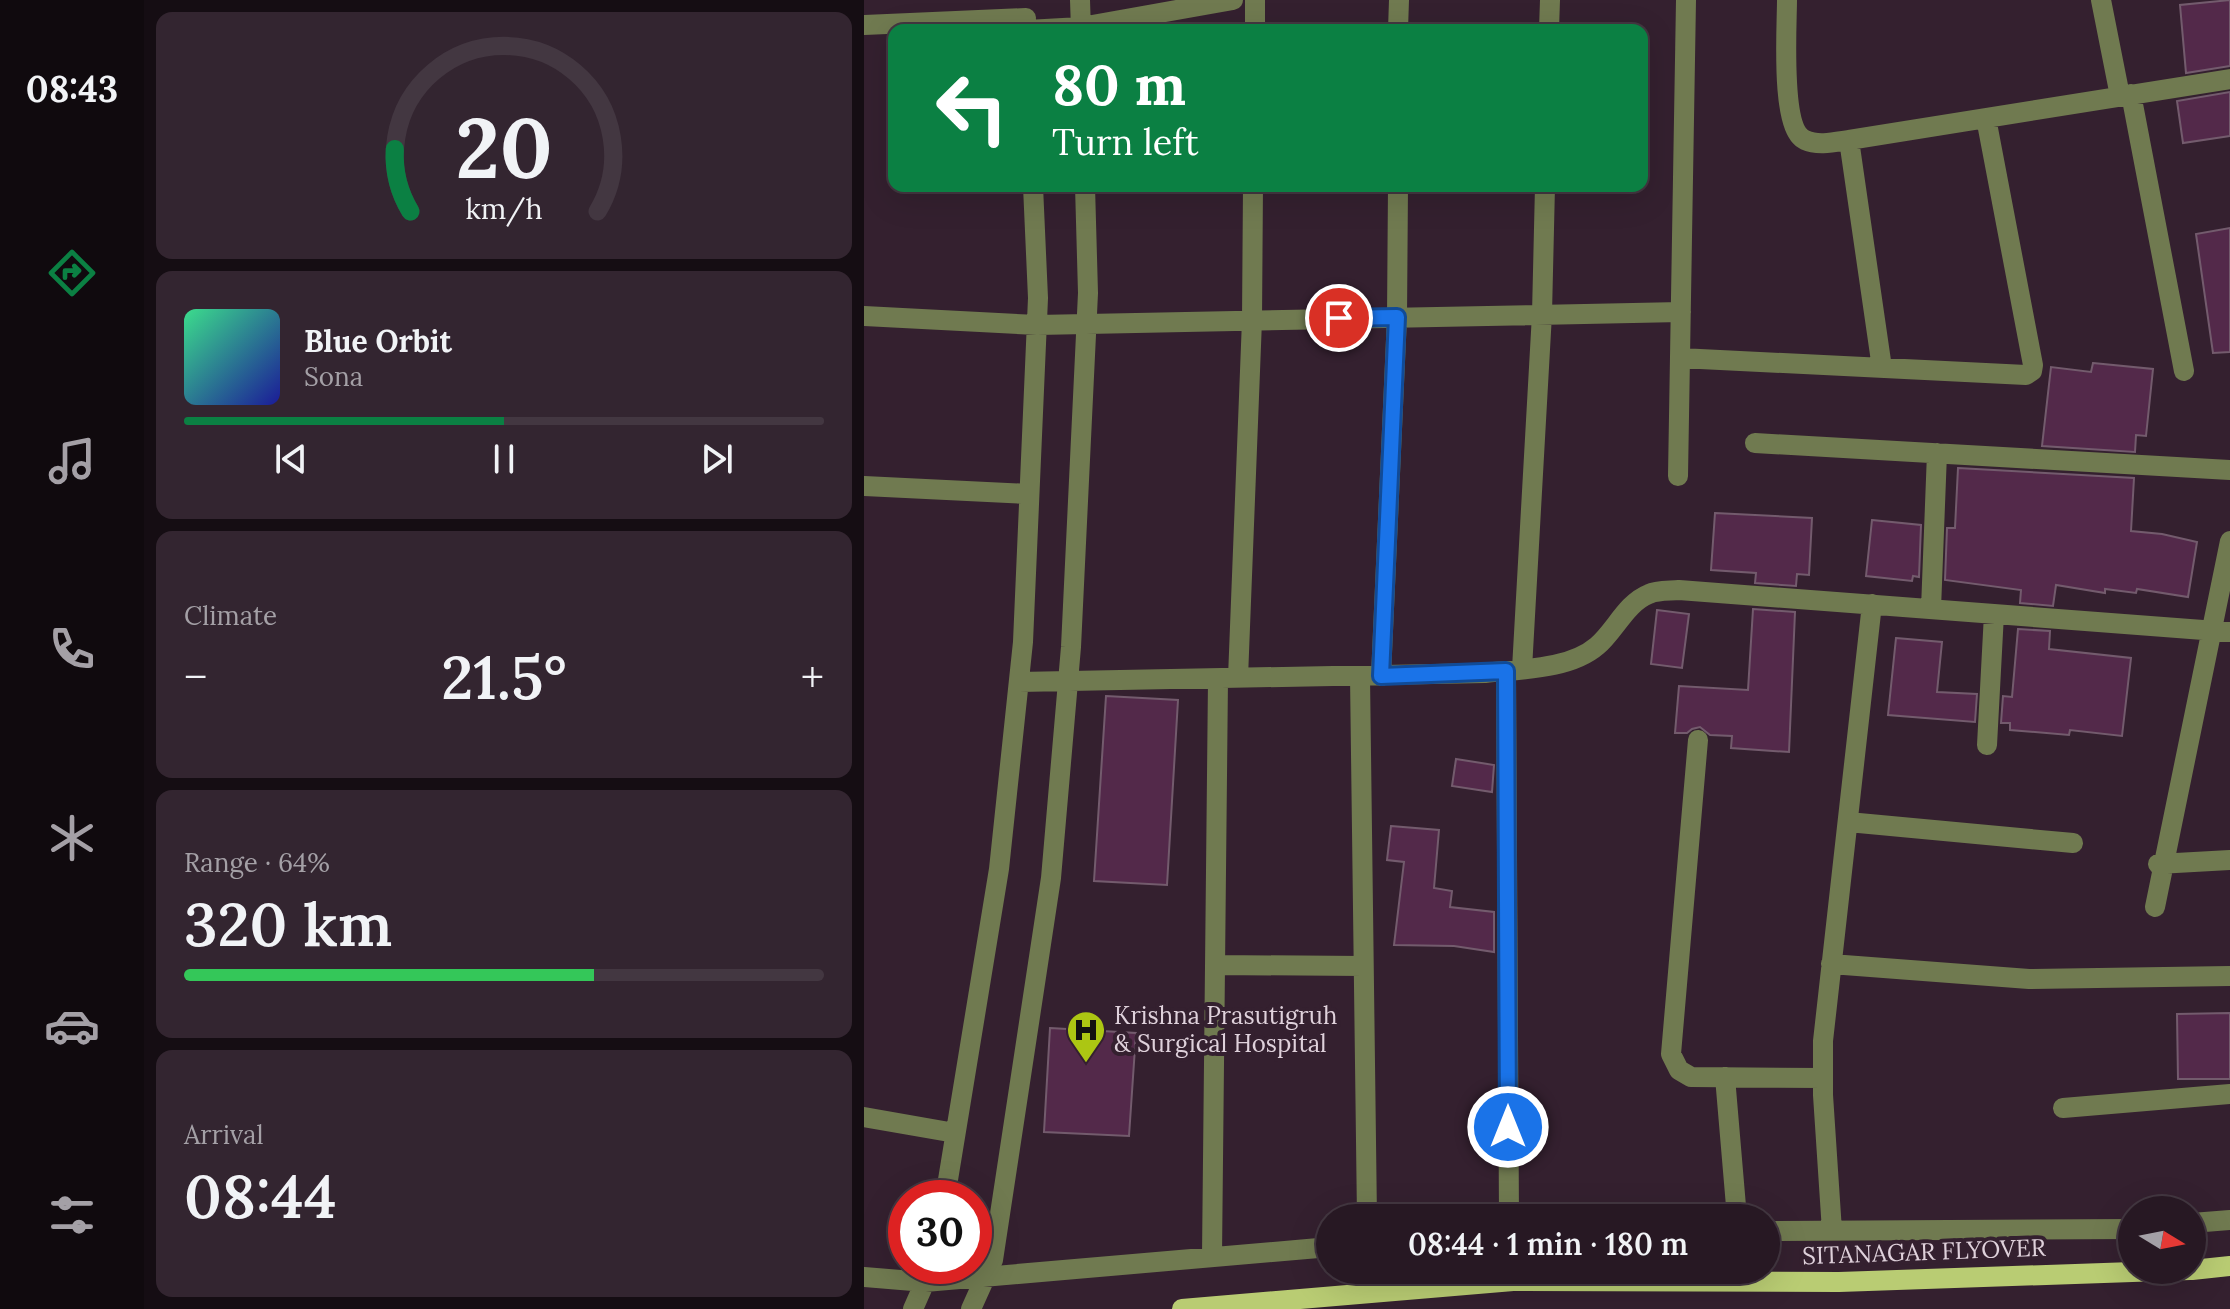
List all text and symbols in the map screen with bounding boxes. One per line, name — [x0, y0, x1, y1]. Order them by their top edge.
text: 80 m — [1052, 49, 1186, 120]
icon: left — [920, 56, 1024, 160]
text: 08:43 — [26, 66, 118, 112]
text: 20 — [455, 93, 553, 200]
text: Turn left — [1052, 119, 1199, 165]
text: km/h — [465, 190, 543, 227]
icon: directions — [44, 245, 100, 301]
pin — [1305, 284, 1373, 352]
icon: arrive — [1317, 296, 1361, 340]
text: Blue Orbit — [304, 322, 452, 360]
text: Sona — [304, 360, 363, 393]
icon: music — [44, 433, 100, 489]
icon: previous — [269, 437, 313, 481]
icon: pause — [482, 437, 526, 481]
icon: next — [695, 437, 739, 481]
text: Climate — [184, 599, 277, 632]
icon: phone — [44, 621, 100, 677]
text: 21.5° — [441, 639, 567, 715]
text: − — [184, 649, 207, 705]
text: + — [801, 649, 824, 705]
icon: climate — [44, 810, 100, 866]
text: Range · 64% — [184, 846, 330, 879]
text: 320 km — [184, 886, 392, 962]
icon: car — [44, 998, 100, 1054]
place label: Krishna Prasutigruh & Surgical Hospital — [1114, 1000, 1337, 1059]
hospital icon: Krishna Prasutigruh & Surgical Hospital — [1065, 1009, 1107, 1064]
position arrow — [1466, 1085, 1550, 1169]
text: Arrival — [184, 1118, 263, 1151]
text: 08:44 — [184, 1158, 337, 1234]
speed limit sign: 30 — [888, 1180, 992, 1284]
icon: filters — [44, 1187, 100, 1243]
north arrow — [2118, 1196, 2206, 1284]
map controls — [2118, 1196, 2206, 1284]
text: 08:44 · 1 min · 180 m — [1408, 1225, 1688, 1263]
street label: SITANAGAR FLYOVER — [1802, 1232, 2047, 1271]

